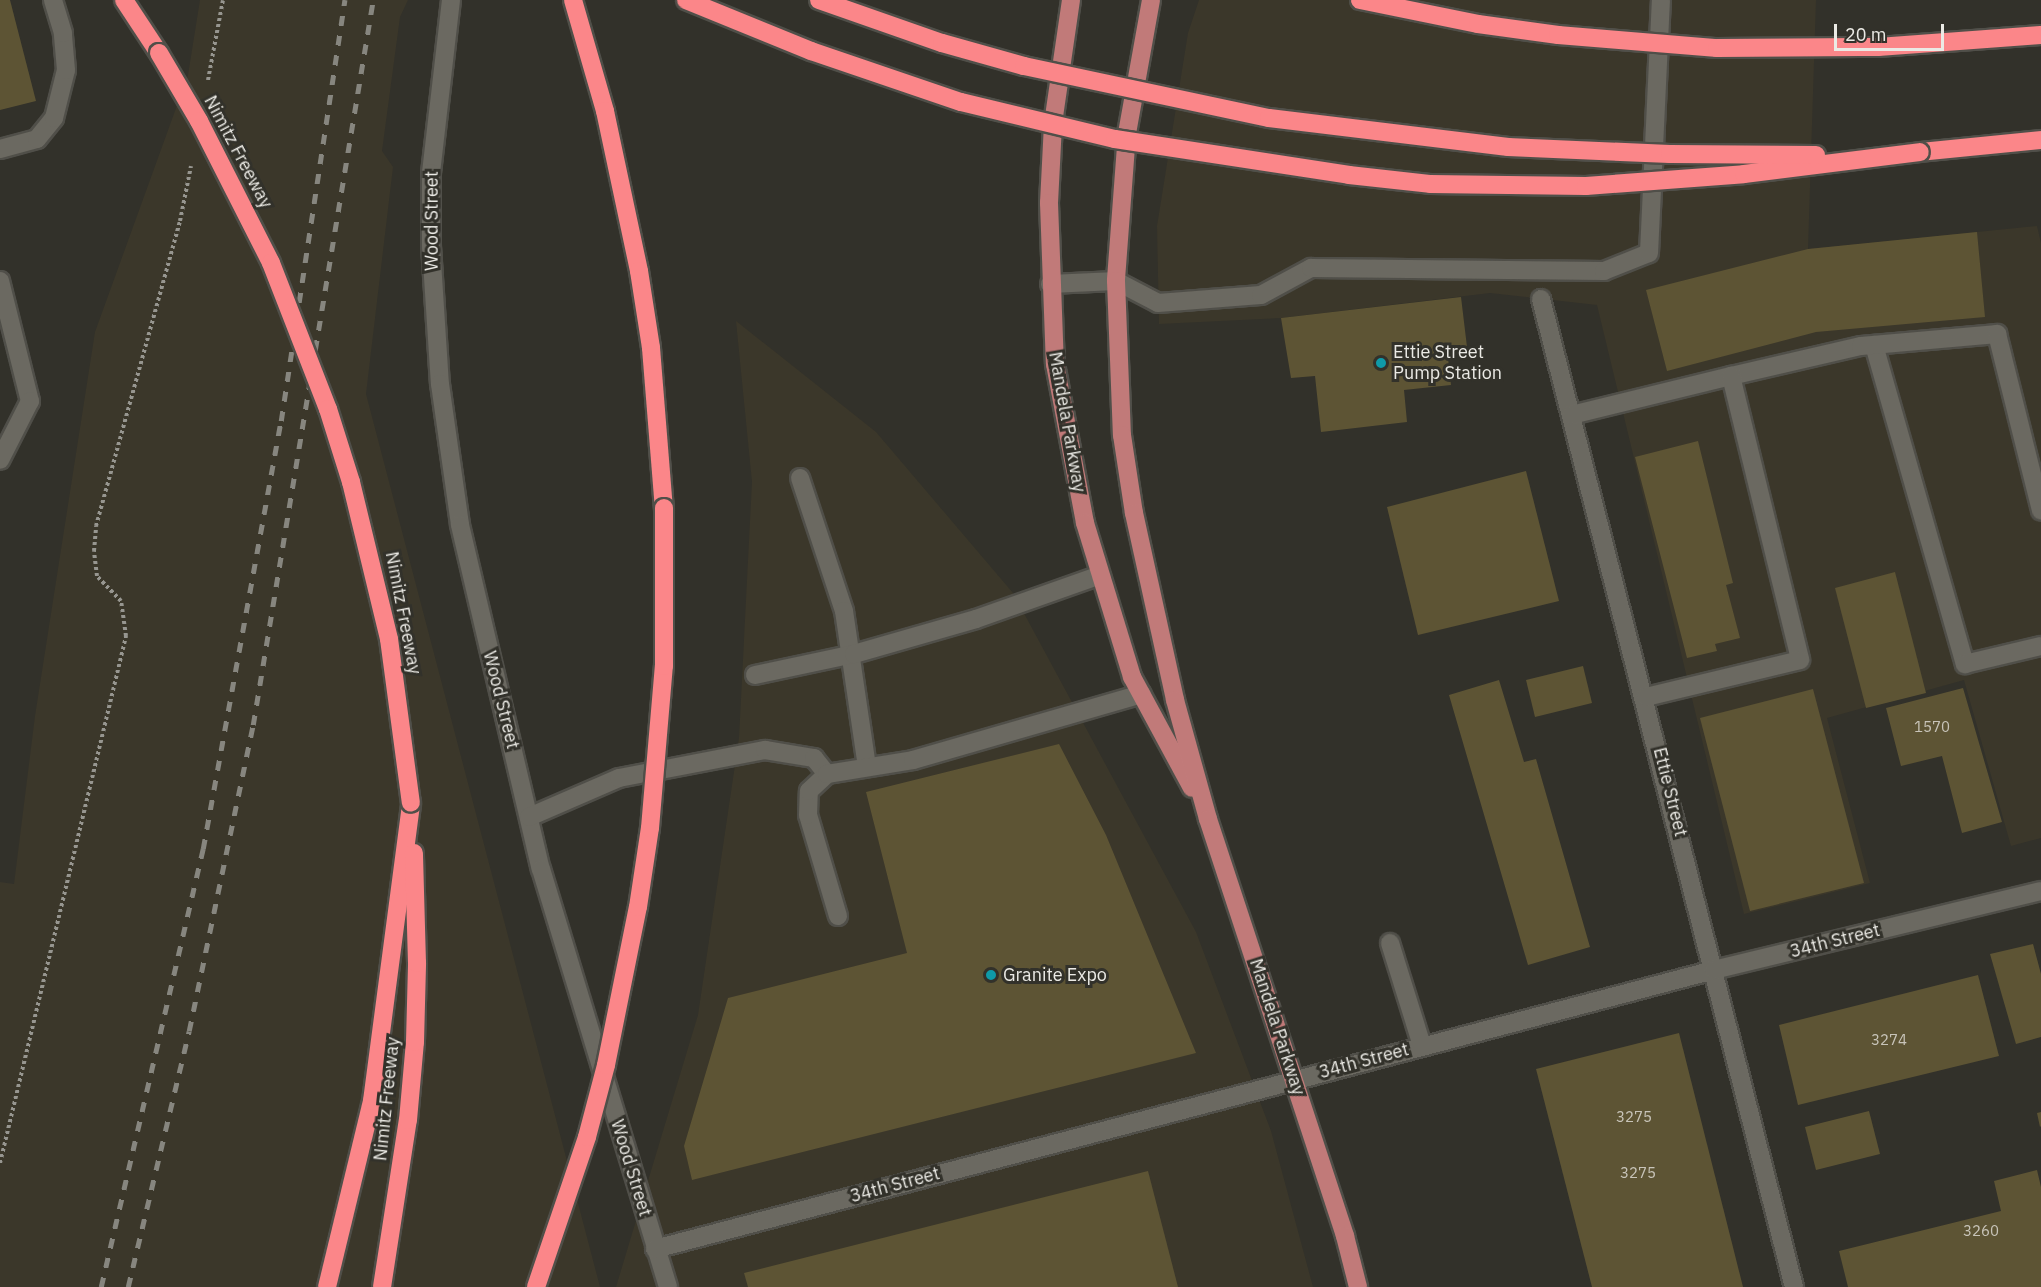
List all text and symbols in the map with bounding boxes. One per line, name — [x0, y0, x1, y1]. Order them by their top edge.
scale bar — [1837, 12, 1946, 50]
text: 20 m — [1845, 23, 1887, 46]
street label: Nimitz Freeway — [199, 92, 277, 212]
street label: Wood Street — [421, 171, 443, 271]
place label: Ettie Street Pump Station — [1393, 342, 1502, 385]
street label: Mandela Parkway — [1044, 350, 1090, 494]
marker: Ettie Street Pump Station — [1374, 356, 1388, 370]
street label: Nimitz Freeway — [381, 550, 425, 676]
street label: Wood Street — [478, 649, 524, 751]
house number: 1570 — [1914, 718, 1950, 736]
street label: Ettie Street — [1649, 745, 1691, 839]
street label: 34th Street — [1788, 919, 1882, 963]
street label: Mandela Parkway — [1245, 956, 1309, 1098]
place label: Granite Expo — [1003, 964, 1107, 986]
marker: Granite Expo — [984, 968, 998, 982]
house number: 3274 — [1871, 1031, 1907, 1049]
street label: Nimitz Freeway — [370, 1036, 404, 1162]
street label: 34th Street — [1317, 1039, 1411, 1083]
house number: 3275 — [1616, 1108, 1652, 1126]
street label: Wood Street — [606, 1117, 656, 1219]
street label: 34th Street — [848, 1163, 942, 1207]
house number: 3275 — [1620, 1164, 1656, 1182]
house number: 3260 — [1963, 1222, 1999, 1240]

